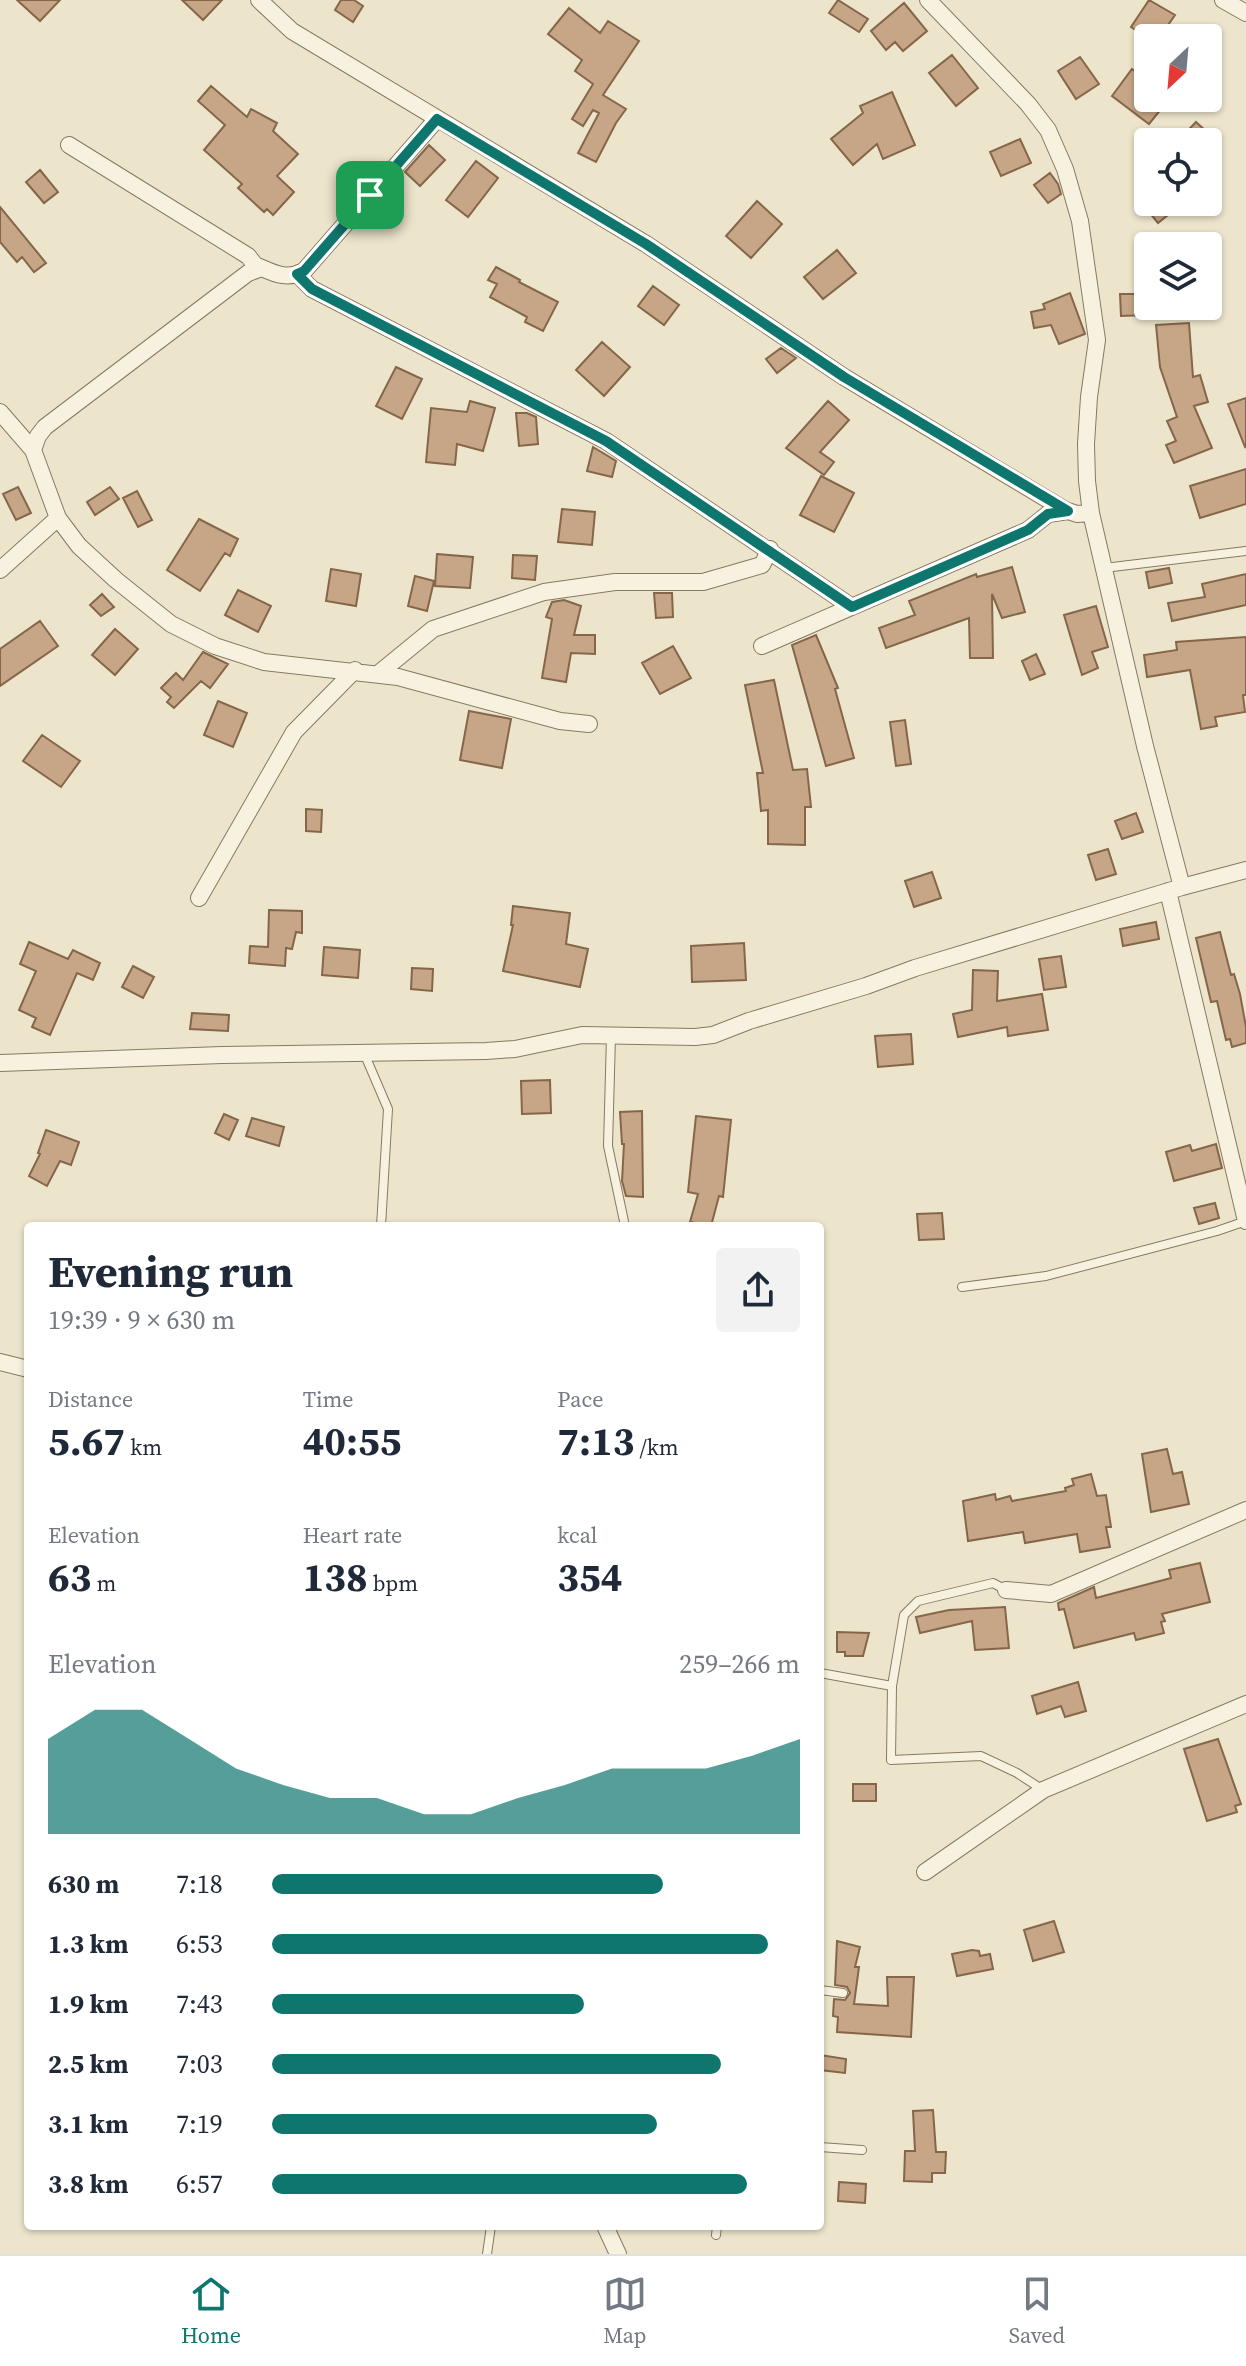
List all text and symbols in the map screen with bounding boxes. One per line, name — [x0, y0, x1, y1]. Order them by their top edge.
north arrow — [1134, 24, 1222, 112]
map controls — [1134, 24, 1222, 320]
button: locate — [1134, 128, 1222, 216]
pin — [336, 161, 404, 229]
icon: arrive — [348, 173, 392, 217]
button: layers — [1134, 232, 1222, 320]
text: Evening run — [48, 1241, 293, 1302]
button: share — [716, 1248, 800, 1332]
text: 19:39 · 9 × 630 m — [48, 1302, 235, 1338]
text: Distance — [48, 1384, 133, 1414]
text: Time — [303, 1384, 354, 1414]
text: Pace — [557, 1384, 603, 1414]
text: 5.67 — [48, 1414, 125, 1468]
text: 40:55 — [303, 1414, 401, 1468]
text: 7:13 — [557, 1414, 634, 1468]
text: km — [125, 1432, 162, 1462]
text: /km — [634, 1432, 679, 1462]
text: Elevation — [48, 1520, 140, 1550]
text: Heart rate — [303, 1520, 402, 1550]
text: kcal — [557, 1520, 597, 1550]
text: 63 — [48, 1550, 91, 1604]
text: 138 — [303, 1550, 368, 1604]
text: 354 — [557, 1550, 622, 1604]
text: m — [91, 1568, 116, 1598]
text: bpm — [368, 1568, 418, 1598]
text: Elevation — [48, 1646, 157, 1682]
text: 259–266 m — [679, 1646, 800, 1682]
text: 630 m — [48, 1866, 119, 1902]
text: 7:18 — [176, 1866, 223, 1902]
text: 1.3 km — [48, 1926, 129, 1962]
text: 6:53 — [176, 1926, 223, 1962]
text: 1.9 km — [48, 1986, 129, 2022]
text: 7:43 — [176, 1986, 223, 2022]
text: 2.5 km — [48, 2046, 129, 2082]
text: 7:03 — [176, 2046, 223, 2082]
text: 3.1 km — [48, 2106, 129, 2142]
text: 7:19 — [176, 2106, 223, 2142]
text: 3.8 km — [48, 2166, 129, 2202]
text: 6:57 — [176, 2166, 223, 2202]
tab: Home — [181, 2272, 241, 2350]
tab: Map — [603, 2272, 647, 2350]
tab: Saved — [1009, 2272, 1065, 2350]

